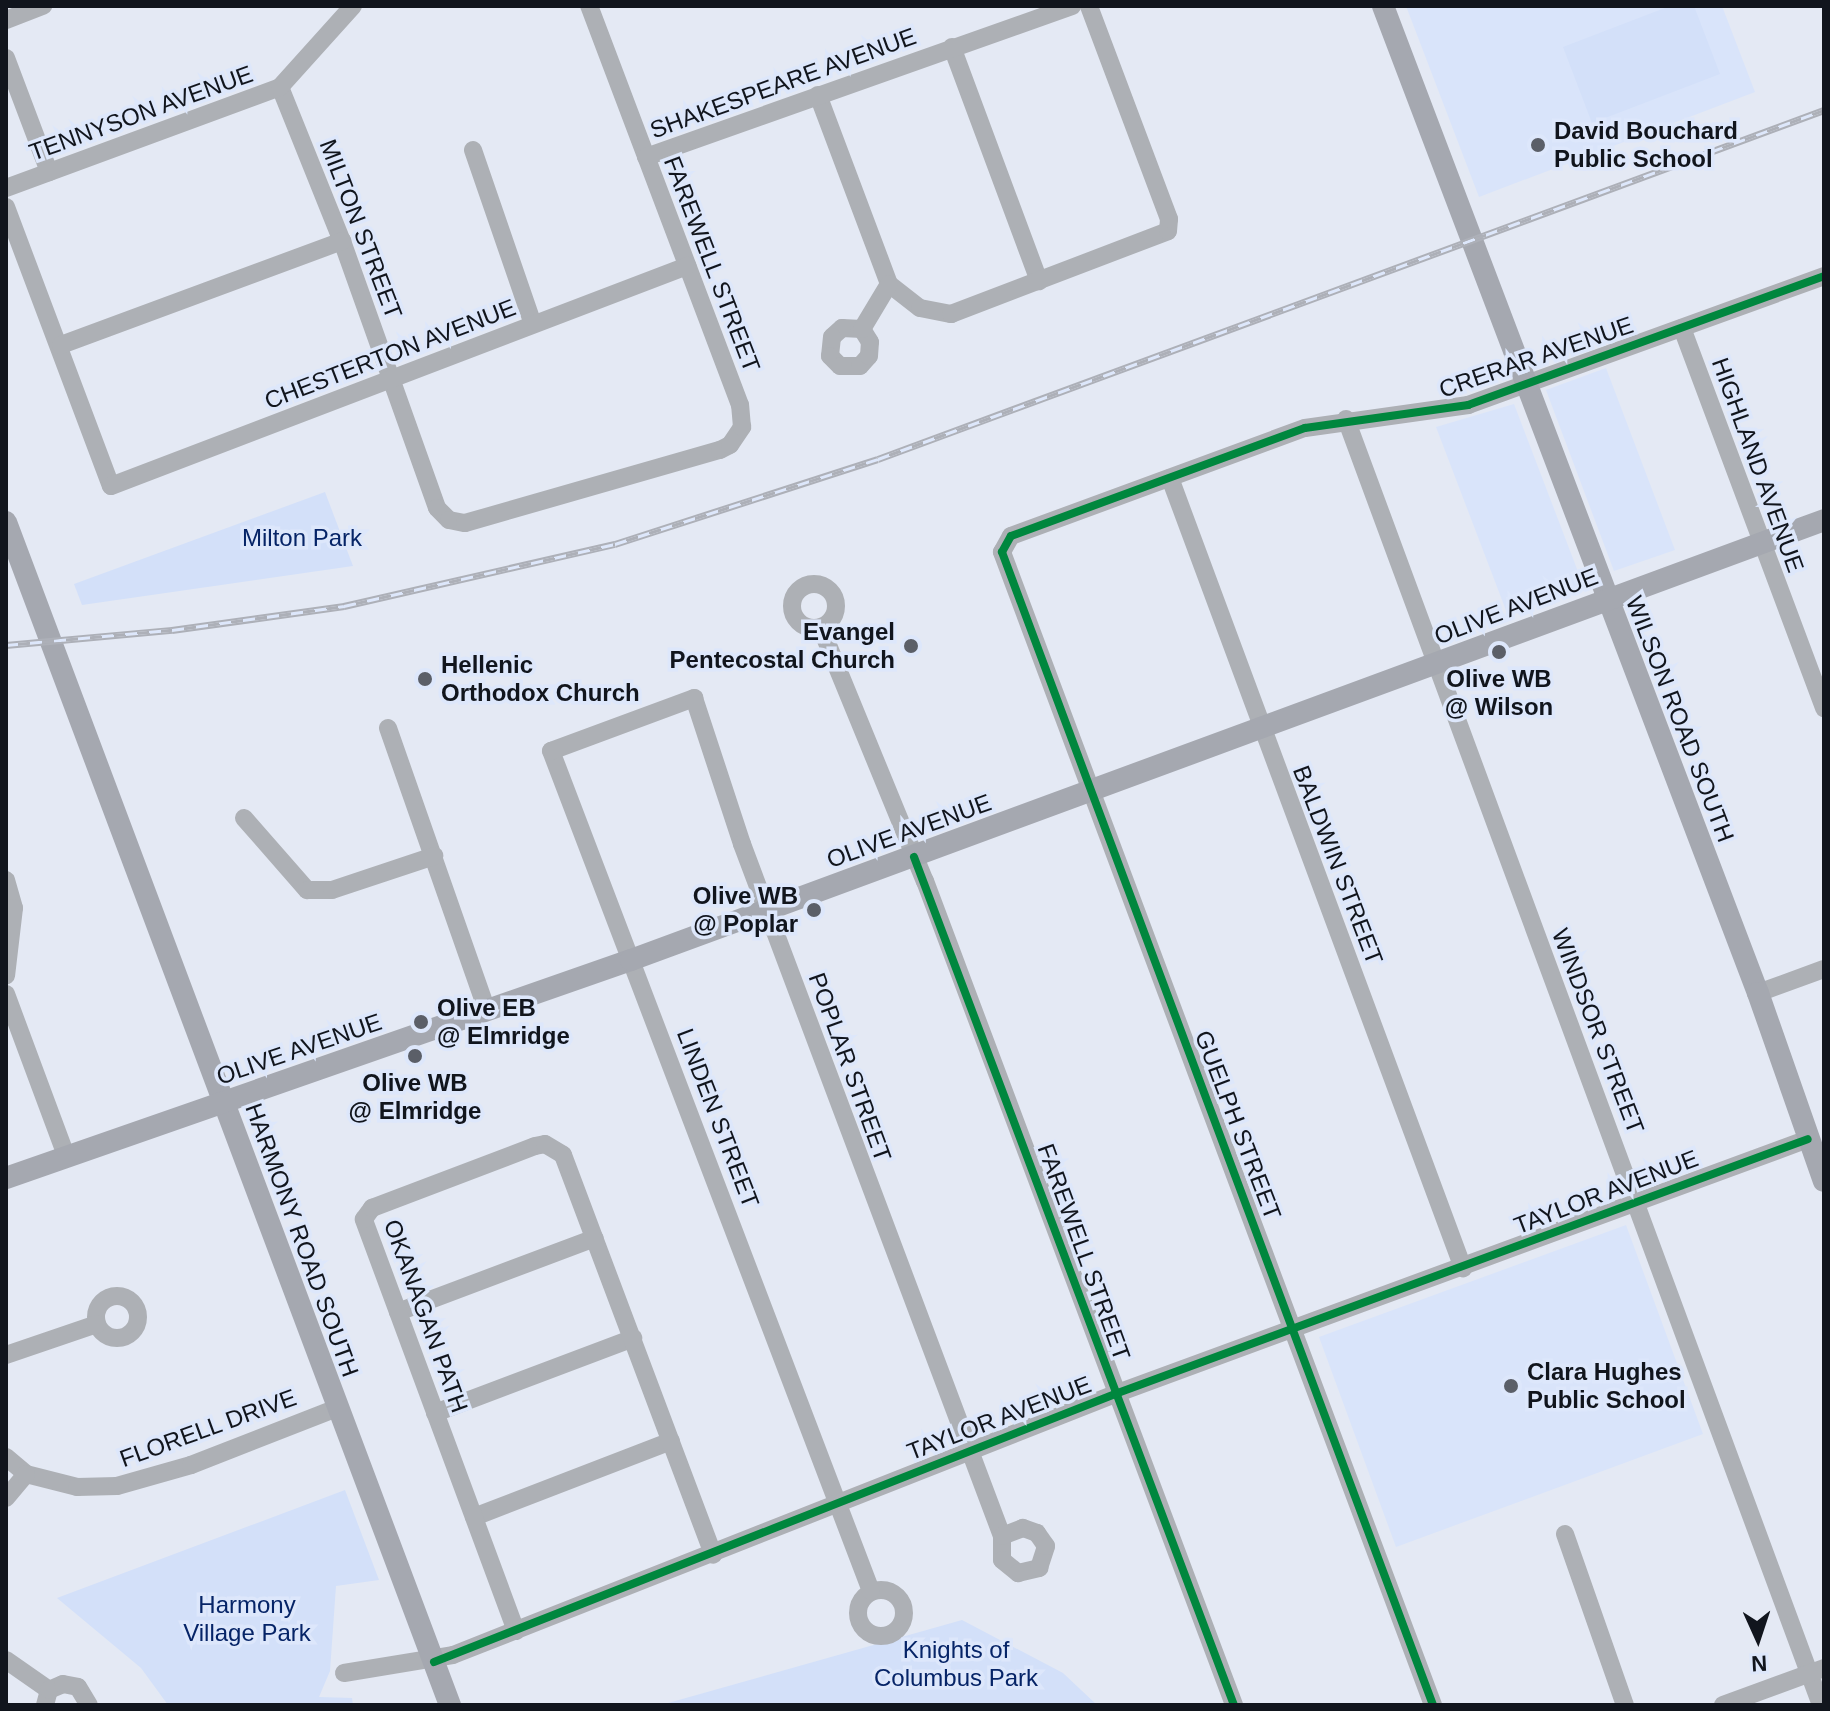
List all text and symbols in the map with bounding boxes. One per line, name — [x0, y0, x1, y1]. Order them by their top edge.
street label: SHAKESPEARE AVENUE — [645, 21, 921, 145]
street label: TENNYSON AVENUE — [25, 59, 257, 167]
place label: David Bouchard Public School — [1554, 117, 1738, 173]
street label: MILTON STREET — [314, 135, 408, 323]
marker: David Bouchard Public School — [1529, 136, 1547, 154]
street label: FAREWELL STREET — [657, 152, 767, 376]
street label: CHESTERTON AVENUE — [260, 293, 520, 415]
street label: CRERAR AVENUE — [1434, 310, 1638, 404]
street label: HIGHLAND AVENUE — [1706, 353, 1810, 577]
park label: Milton Park — [242, 524, 362, 552]
street label: OLIVE AVENUE — [1429, 561, 1603, 651]
street label: WILSON ROAD SOUTH — [1620, 592, 1740, 846]
place label: Evangel Pentecostal Church — [670, 618, 895, 674]
marker: Evangel Pentecostal Church — [902, 637, 920, 655]
marker: Olive WB @ Wilson — [1490, 643, 1508, 661]
place label: Hellenic Orthodox Church — [441, 651, 640, 707]
place label: Olive WB @ Wilson — [1445, 665, 1553, 721]
marker: Hellenic Orthodox Church — [416, 670, 434, 688]
street label: BALDWIN STREET — [1287, 761, 1389, 969]
street label: OLIVE AVENUE — [822, 788, 996, 874]
place label: Olive WB @ Poplar — [693, 882, 798, 938]
marker: Olive WB @ Poplar — [805, 901, 823, 919]
street label: WINDSOR STREET — [1546, 924, 1650, 1138]
street label: POPLAR STREET — [802, 969, 898, 1165]
place label: Olive EB @ Elmridge — [437, 994, 570, 1050]
street label: OLIVE AVENUE — [212, 1007, 386, 1091]
marker: Olive EB @ Elmridge — [412, 1013, 430, 1031]
street label: LINDEN STREET — [671, 1024, 765, 1212]
street label: GUELPH STREET — [1189, 1026, 1287, 1224]
marker: Olive WB @ Elmridge — [406, 1047, 424, 1065]
place label: Olive WB @ Elmridge — [349, 1069, 481, 1125]
street label: HARMONY ROAD SOUTH — [239, 1099, 365, 1381]
street label: FAREWELL STREET — [1031, 1139, 1137, 1365]
street label: TAYLOR AVENUE — [1509, 1143, 1703, 1241]
street label: OKANAGAN PATH — [378, 1216, 474, 1416]
place label: Clara Hughes Public School — [1527, 1358, 1686, 1414]
street label: TAYLOR AVENUE — [902, 1369, 1096, 1467]
marker: Clara Hughes Public School — [1502, 1377, 1520, 1395]
street label: FLORELL DRIVE — [115, 1383, 301, 1473]
park label: Harmony Village Park — [183, 1591, 311, 1647]
north arrow — [1718, 1599, 1798, 1679]
park label: Knights of Columbus Park — [874, 1636, 1038, 1692]
text: N — [1751, 1651, 1768, 1676]

